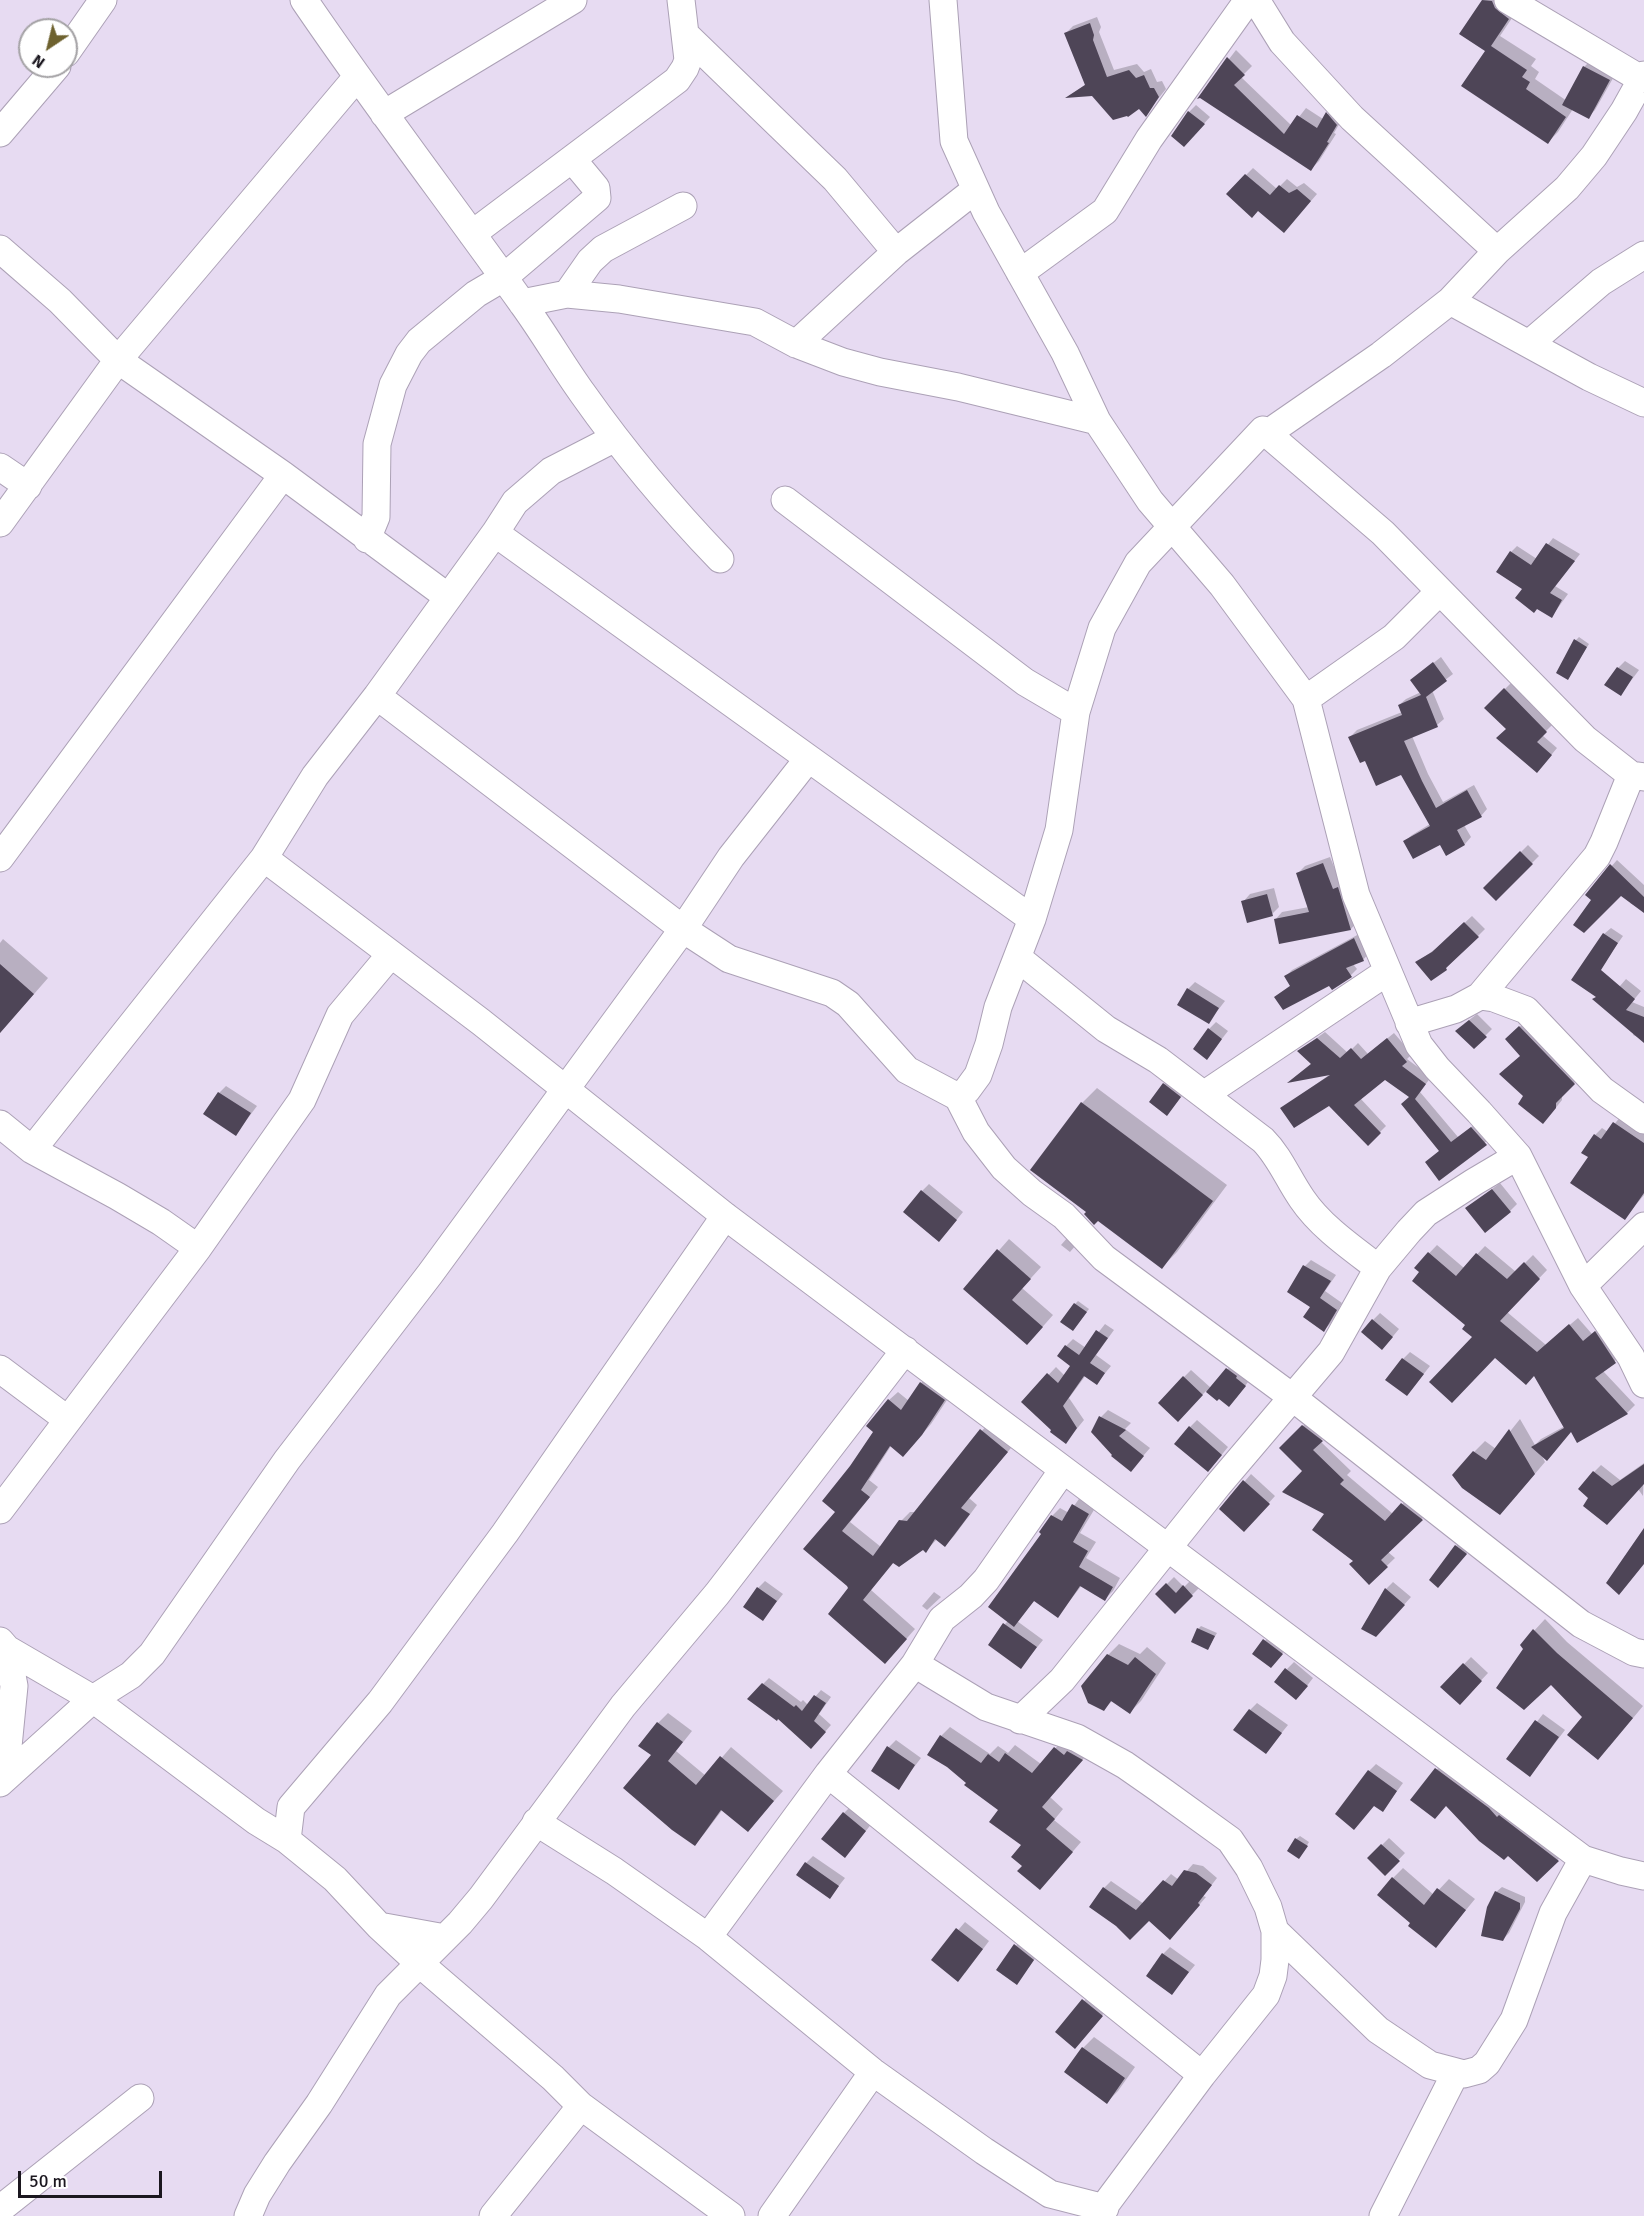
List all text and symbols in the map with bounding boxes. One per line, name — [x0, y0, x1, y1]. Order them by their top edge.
north arrow — [18, 18, 78, 78]
text: N — [29, 50, 49, 72]
scale bar — [21, 2159, 165, 2197]
text: 50 m — [29, 2170, 67, 2192]

